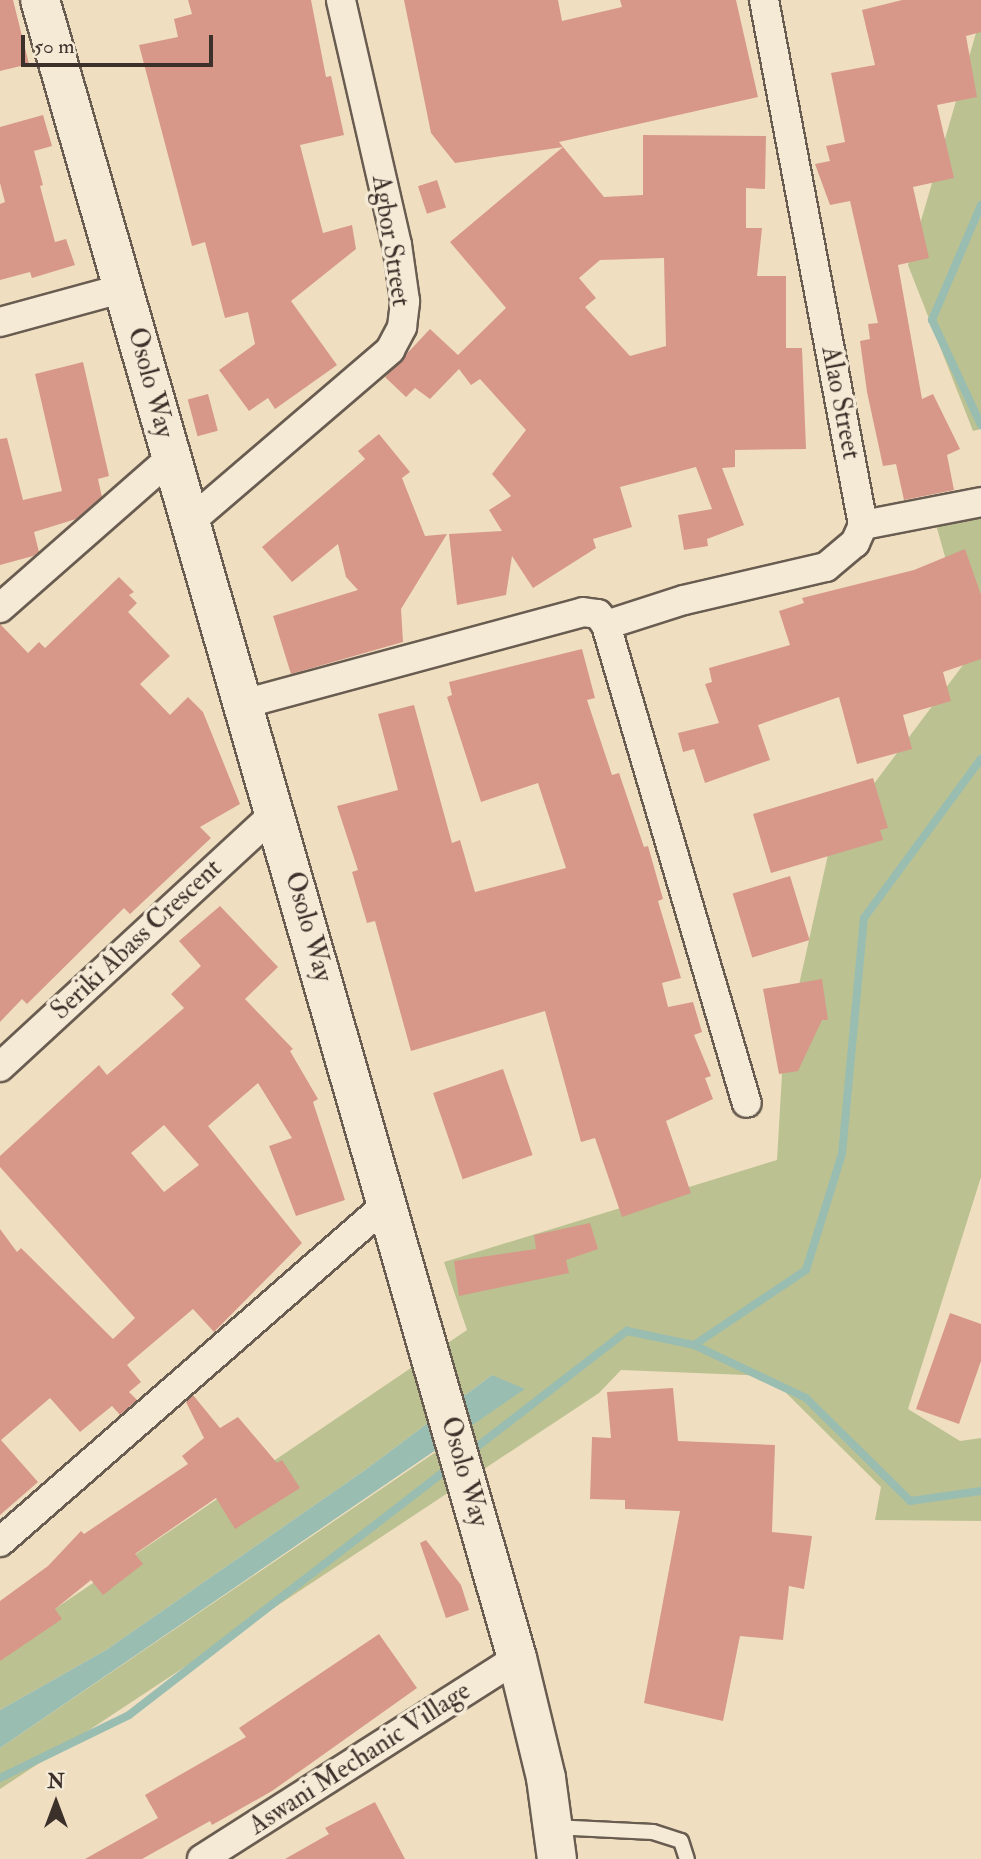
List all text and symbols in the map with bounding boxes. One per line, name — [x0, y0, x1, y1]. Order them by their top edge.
scale bar — [24, 21, 217, 65]
text: 50 m — [34, 33, 75, 60]
street label: Agbor Street — [364, 173, 416, 309]
street label: Osolo Way — [120, 324, 180, 442]
street label: Alao Street — [814, 344, 866, 462]
street label: Seriki Abass Crescent — [45, 853, 229, 1027]
street label: Osolo Way — [277, 868, 339, 986]
street label: Osolo Way — [433, 1413, 495, 1531]
street label: Aswani Mechanic Village — [244, 1676, 476, 1842]
north arrow — [21, 1768, 91, 1838]
text: N — [47, 1770, 65, 1794]

